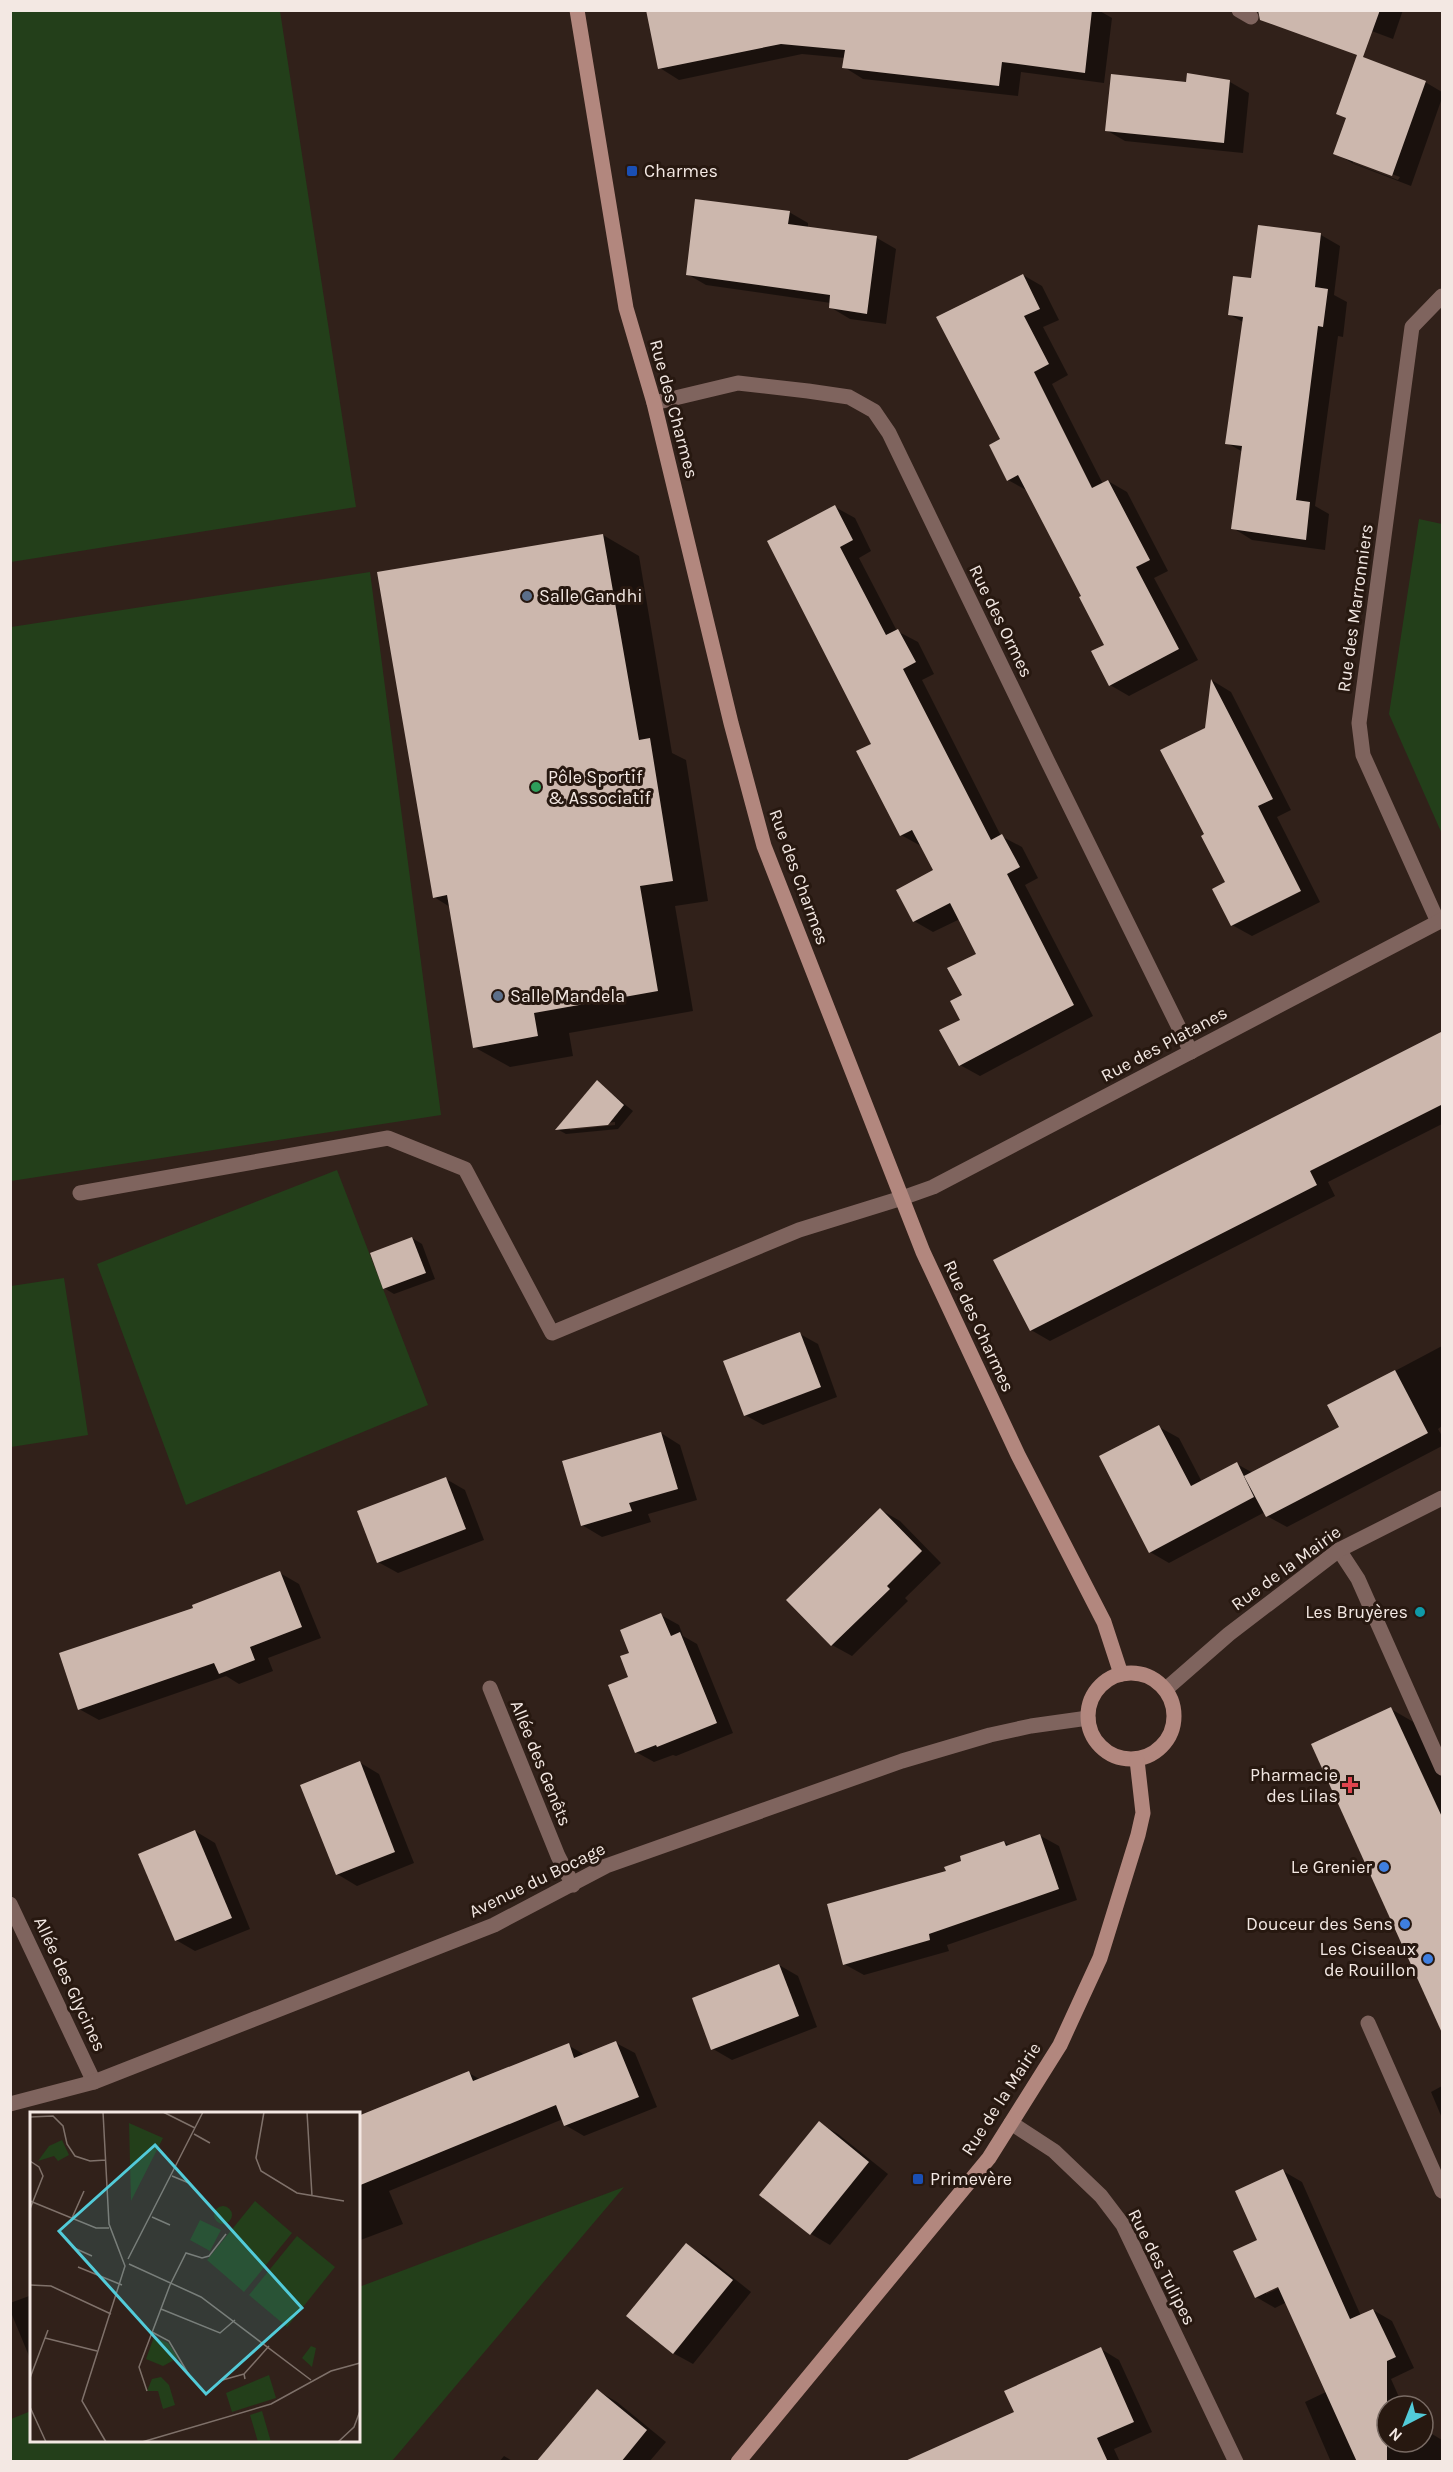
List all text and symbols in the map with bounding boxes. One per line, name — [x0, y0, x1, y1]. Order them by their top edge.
place label: Charmes — [644, 160, 718, 182]
marker: Charmes — [625, 164, 639, 178]
street label: Rue des Charmes — [645, 337, 703, 481]
street label: Rue des Marronniers — [1332, 523, 1378, 693]
street label: Rue des Ormes — [964, 561, 1038, 681]
place label: Salle Gandhi — [539, 585, 643, 607]
marker: Salle Gandhi — [520, 589, 534, 603]
place label: Pôle Sportif & Associatif — [548, 766, 652, 809]
marker: Pôle Sportif & Associatif — [529, 780, 543, 794]
street label: Rue des Charmes — [764, 806, 834, 948]
place label: Salle Mandela — [510, 985, 625, 1007]
marker: Salle Mandela — [491, 989, 505, 1003]
street label: Rue des Platanes — [1097, 1001, 1231, 1087]
street label: Rue des Charmes — [939, 1257, 1019, 1395]
street label: Rue de la Mairie — [1227, 1521, 1345, 1615]
place label: Les Bruyères — [1305, 1601, 1408, 1623]
marker: Les Bruyères — [1413, 1605, 1427, 1619]
street label: Allée des Genêts — [506, 1697, 576, 1829]
place label: Pharmacie des Lilas — [1250, 1764, 1338, 1807]
marker: Pharmacie des Lilas — [1343, 1778, 1357, 1792]
street label: Avenue du Bocage — [465, 1837, 609, 1923]
place label: Le Grenier — [1291, 1856, 1372, 1878]
marker: Le Grenier — [1377, 1860, 1391, 1874]
street label: Allée des Glycines — [29, 1913, 111, 2055]
place label: Douceur des Sens — [1246, 1913, 1393, 1935]
marker: Douceur des Sens — [1398, 1917, 1412, 1931]
place label: Les Ciseaux de Rouillon — [1319, 1938, 1416, 1981]
marker: Les Ciseaux de Rouillon — [1421, 1952, 1435, 1966]
street label: Rue de la Mairie — [956, 2038, 1046, 2160]
inset map — [30, 2112, 360, 2442]
place label: Primevère — [930, 2168, 1012, 2190]
marker: Primevère — [911, 2172, 925, 2186]
street label: Rue des Tulipes — [1123, 2205, 1201, 2329]
north arrow — [1375, 2394, 1435, 2454]
text: N — [1385, 2424, 1406, 2446]

